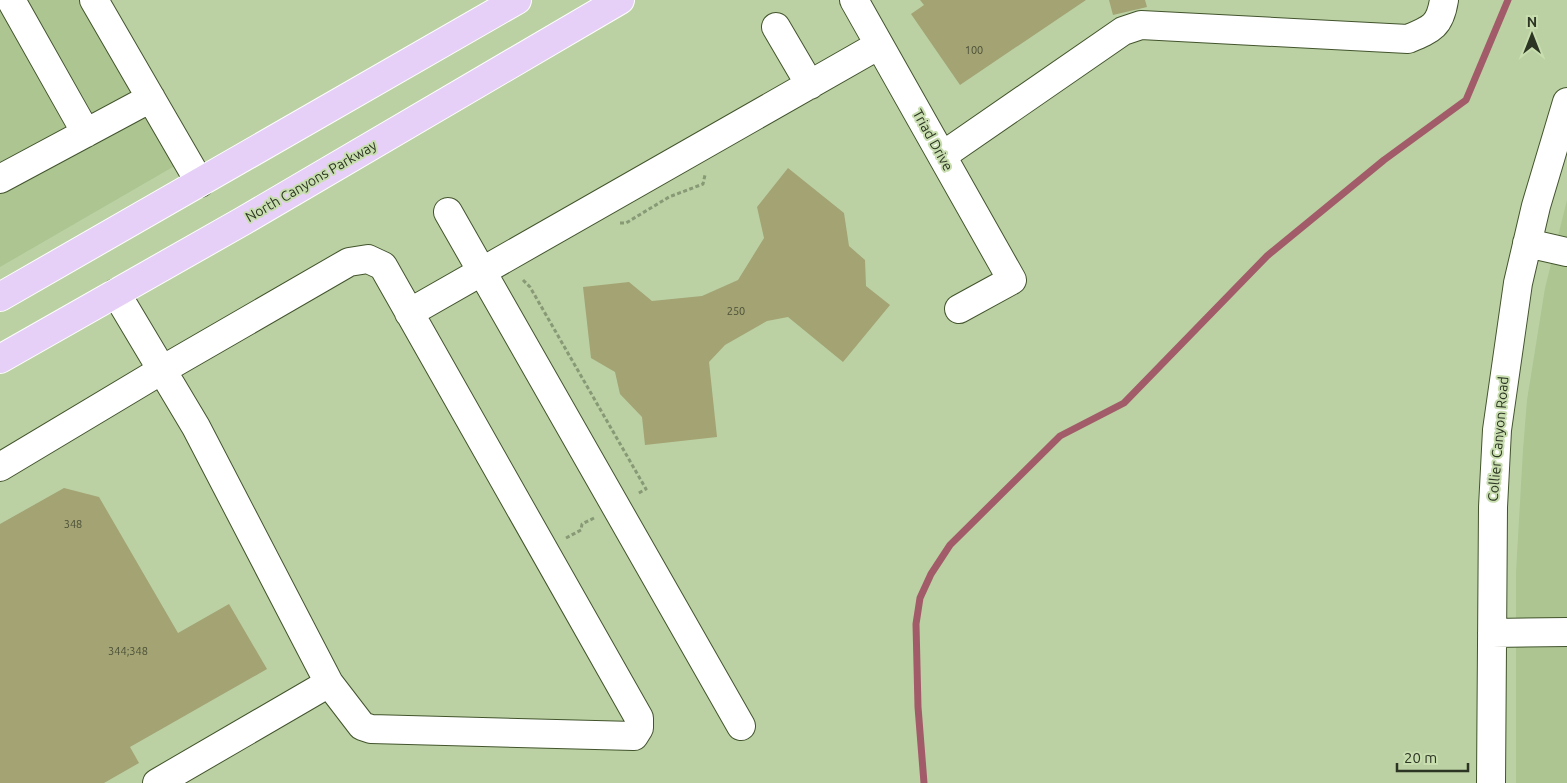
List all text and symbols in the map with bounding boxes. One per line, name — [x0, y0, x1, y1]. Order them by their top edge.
north arrow — [1507, 10, 1557, 60]
text: N — [1527, 14, 1537, 30]
house number: 100 — [965, 44, 983, 56]
street label: Triad Drive — [910, 107, 956, 173]
street label: North Canyons Parkway — [243, 137, 380, 225]
house number: 250 — [727, 305, 745, 317]
street label: Collier Canyon Road — [1485, 376, 1511, 502]
house number: 348 — [64, 518, 82, 530]
house number: 344;348 — [108, 645, 148, 657]
scale bar — [1397, 740, 1468, 772]
text: 20 m — [1404, 749, 1437, 766]

